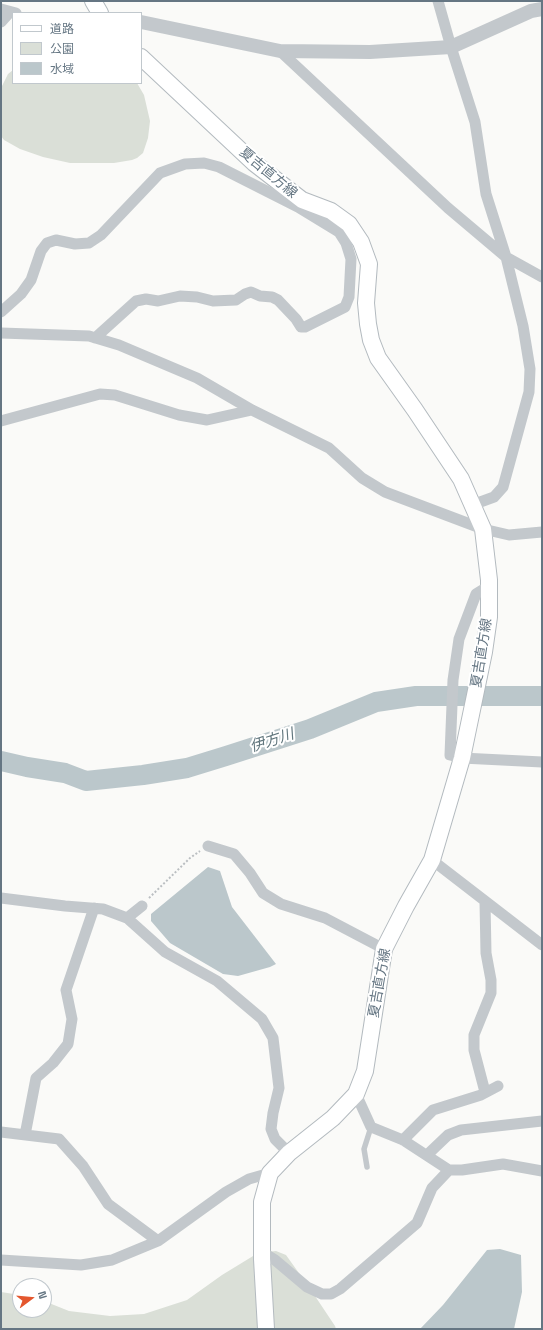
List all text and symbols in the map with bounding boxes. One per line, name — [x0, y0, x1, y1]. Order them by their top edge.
legend — [12, 12, 142, 84]
text: 道路 — [50, 21, 74, 37]
text: 公園 — [50, 41, 74, 57]
text: 水域 — [50, 61, 74, 77]
street label: 夏吉直方線 — [236, 144, 300, 202]
street label: 夏吉直方線 — [468, 617, 496, 689]
water label: 伊方川 — [248, 725, 296, 757]
street label: 夏吉直方線 — [366, 947, 394, 1019]
north arrow — [12, 1278, 52, 1318]
text: N — [35, 1289, 50, 1300]

